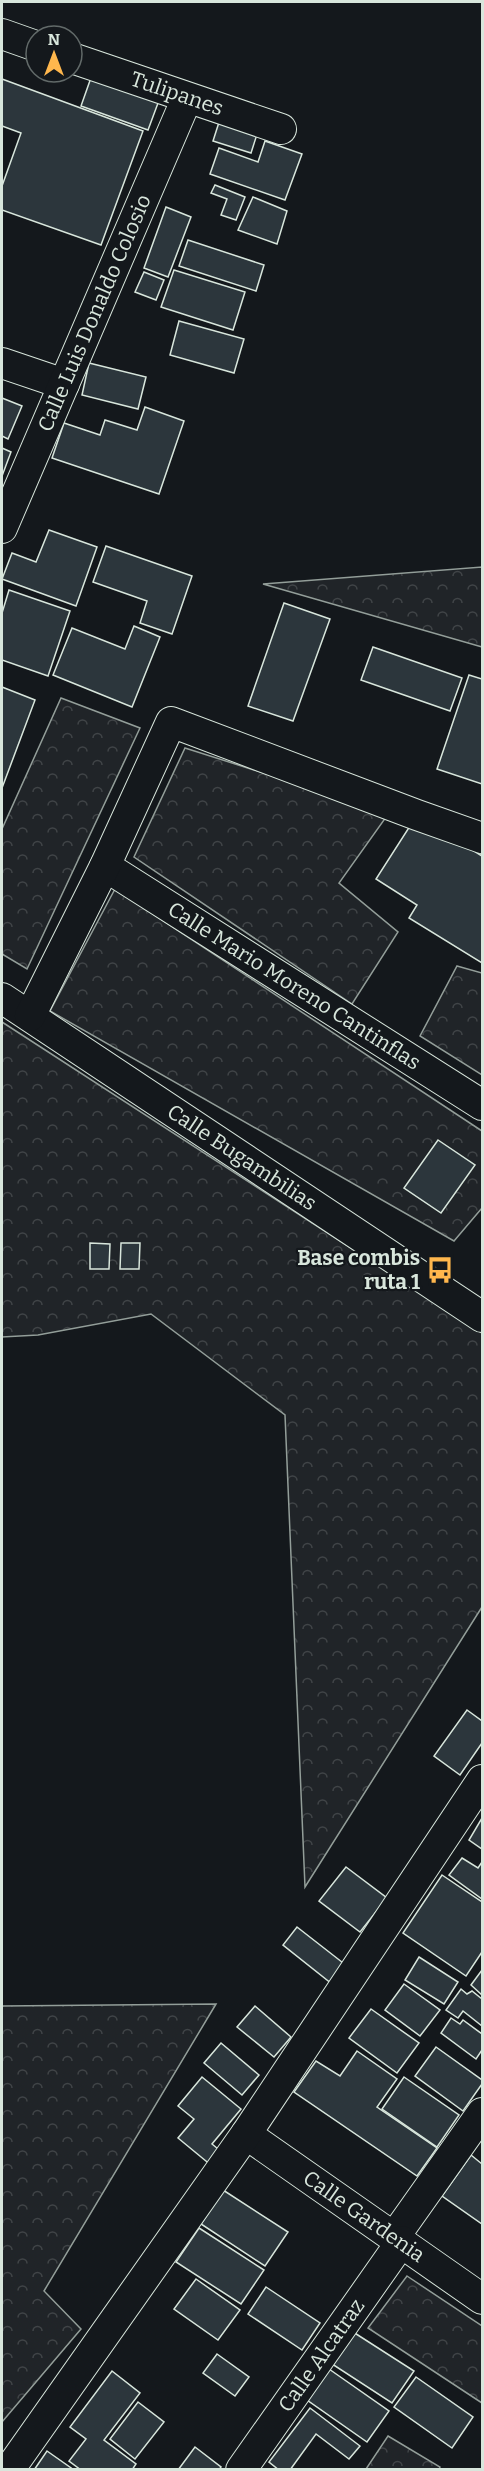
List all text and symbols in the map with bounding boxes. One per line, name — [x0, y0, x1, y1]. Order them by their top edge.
north arrow — [24, 24, 84, 84]
text: N — [48, 30, 60, 49]
street label: Tulipanes — [127, 66, 227, 121]
street label: Calle Luis Donaldo Colosio — [32, 191, 157, 436]
street label: Calle Mario Moreno Cantinflas — [163, 896, 425, 1076]
street label: Calle Bugambilias — [162, 1098, 321, 1216]
place label: Base combis ruta 1 — [297, 1245, 420, 1295]
bus stop icon: Base combis ruta 1 — [425, 1255, 455, 1285]
street label: Calle Gardenia — [298, 2165, 430, 2268]
street label: Calle Alcatraz — [273, 2294, 370, 2417]

